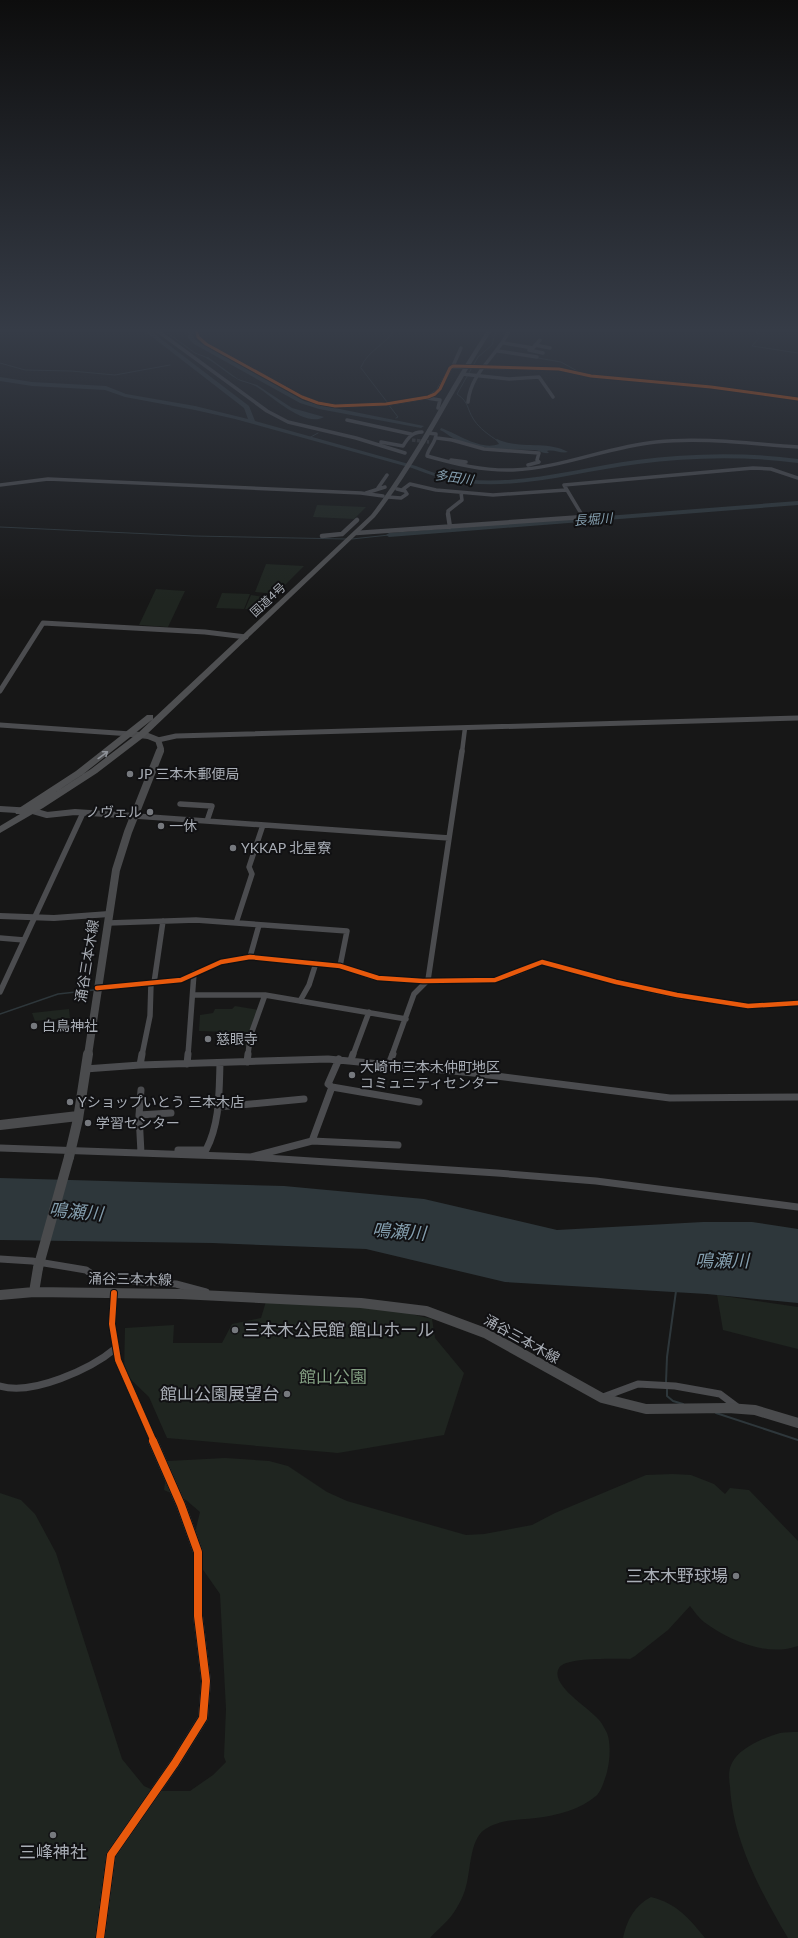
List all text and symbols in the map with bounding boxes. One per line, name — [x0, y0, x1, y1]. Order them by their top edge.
water label: 多田川 — [434, 466, 476, 488]
water label: 長堀川 — [573, 510, 615, 528]
street label: 国道4号 — [247, 579, 288, 620]
one-way arrow — [97, 751, 108, 759]
place label: JP 三本木郵便局 — [138, 765, 240, 782]
marker: JP 三本木郵便局 — [125, 769, 135, 779]
place label: ノヴェル — [86, 803, 142, 820]
marker: ノヴェル — [145, 807, 155, 817]
place label: 一休 — [169, 817, 197, 834]
marker: 一休 — [156, 821, 166, 831]
place label: YKKAP 北星寮 — [241, 839, 331, 856]
marker: YKKAP 北星寮 — [228, 843, 238, 853]
street label: 涌谷三本木線 — [72, 918, 101, 1004]
place label: 白鳥神社 — [42, 1017, 98, 1034]
marker: 白鳥神社 — [29, 1021, 39, 1031]
place label: 慈眼寺 — [216, 1030, 258, 1047]
marker: 慈眼寺 — [203, 1034, 213, 1044]
place label: 大崎市三本木仲町地区 コミュニティセンター — [360, 1058, 500, 1091]
marker: 大崎市三本木仲町地区 コミュニティセンター — [347, 1070, 357, 1080]
place label: Yショップいとう 三本木店 — [78, 1093, 244, 1110]
marker: Yショップいとう 三本木店 — [65, 1097, 75, 1107]
place label: 学習センター — [96, 1114, 180, 1131]
marker: 学習センター — [83, 1118, 93, 1128]
water label: 鳴瀬川 — [48, 1198, 106, 1224]
water label: 鳴瀬川 — [371, 1218, 429, 1244]
water label: 鳴瀬川 — [695, 1249, 751, 1271]
street label: 涌谷三本木線 — [88, 1269, 172, 1288]
street label: 涌谷三本木線 — [481, 1311, 563, 1366]
place label: 三本木公民館 館山ホール — [243, 1319, 434, 1340]
marker: 三本木公民館 館山ホール — [230, 1325, 240, 1335]
park label: 館山公園 — [299, 1366, 367, 1387]
place label: 館山公園展望台 — [160, 1383, 279, 1404]
marker: 館山公園展望台 — [282, 1389, 292, 1399]
place label: 三本木野球場 — [626, 1565, 728, 1586]
marker: 三本木野球場 — [731, 1571, 741, 1581]
marker: 三峰神社 — [48, 1830, 58, 1840]
place label: 三峰神社 — [19, 1841, 87, 1862]

